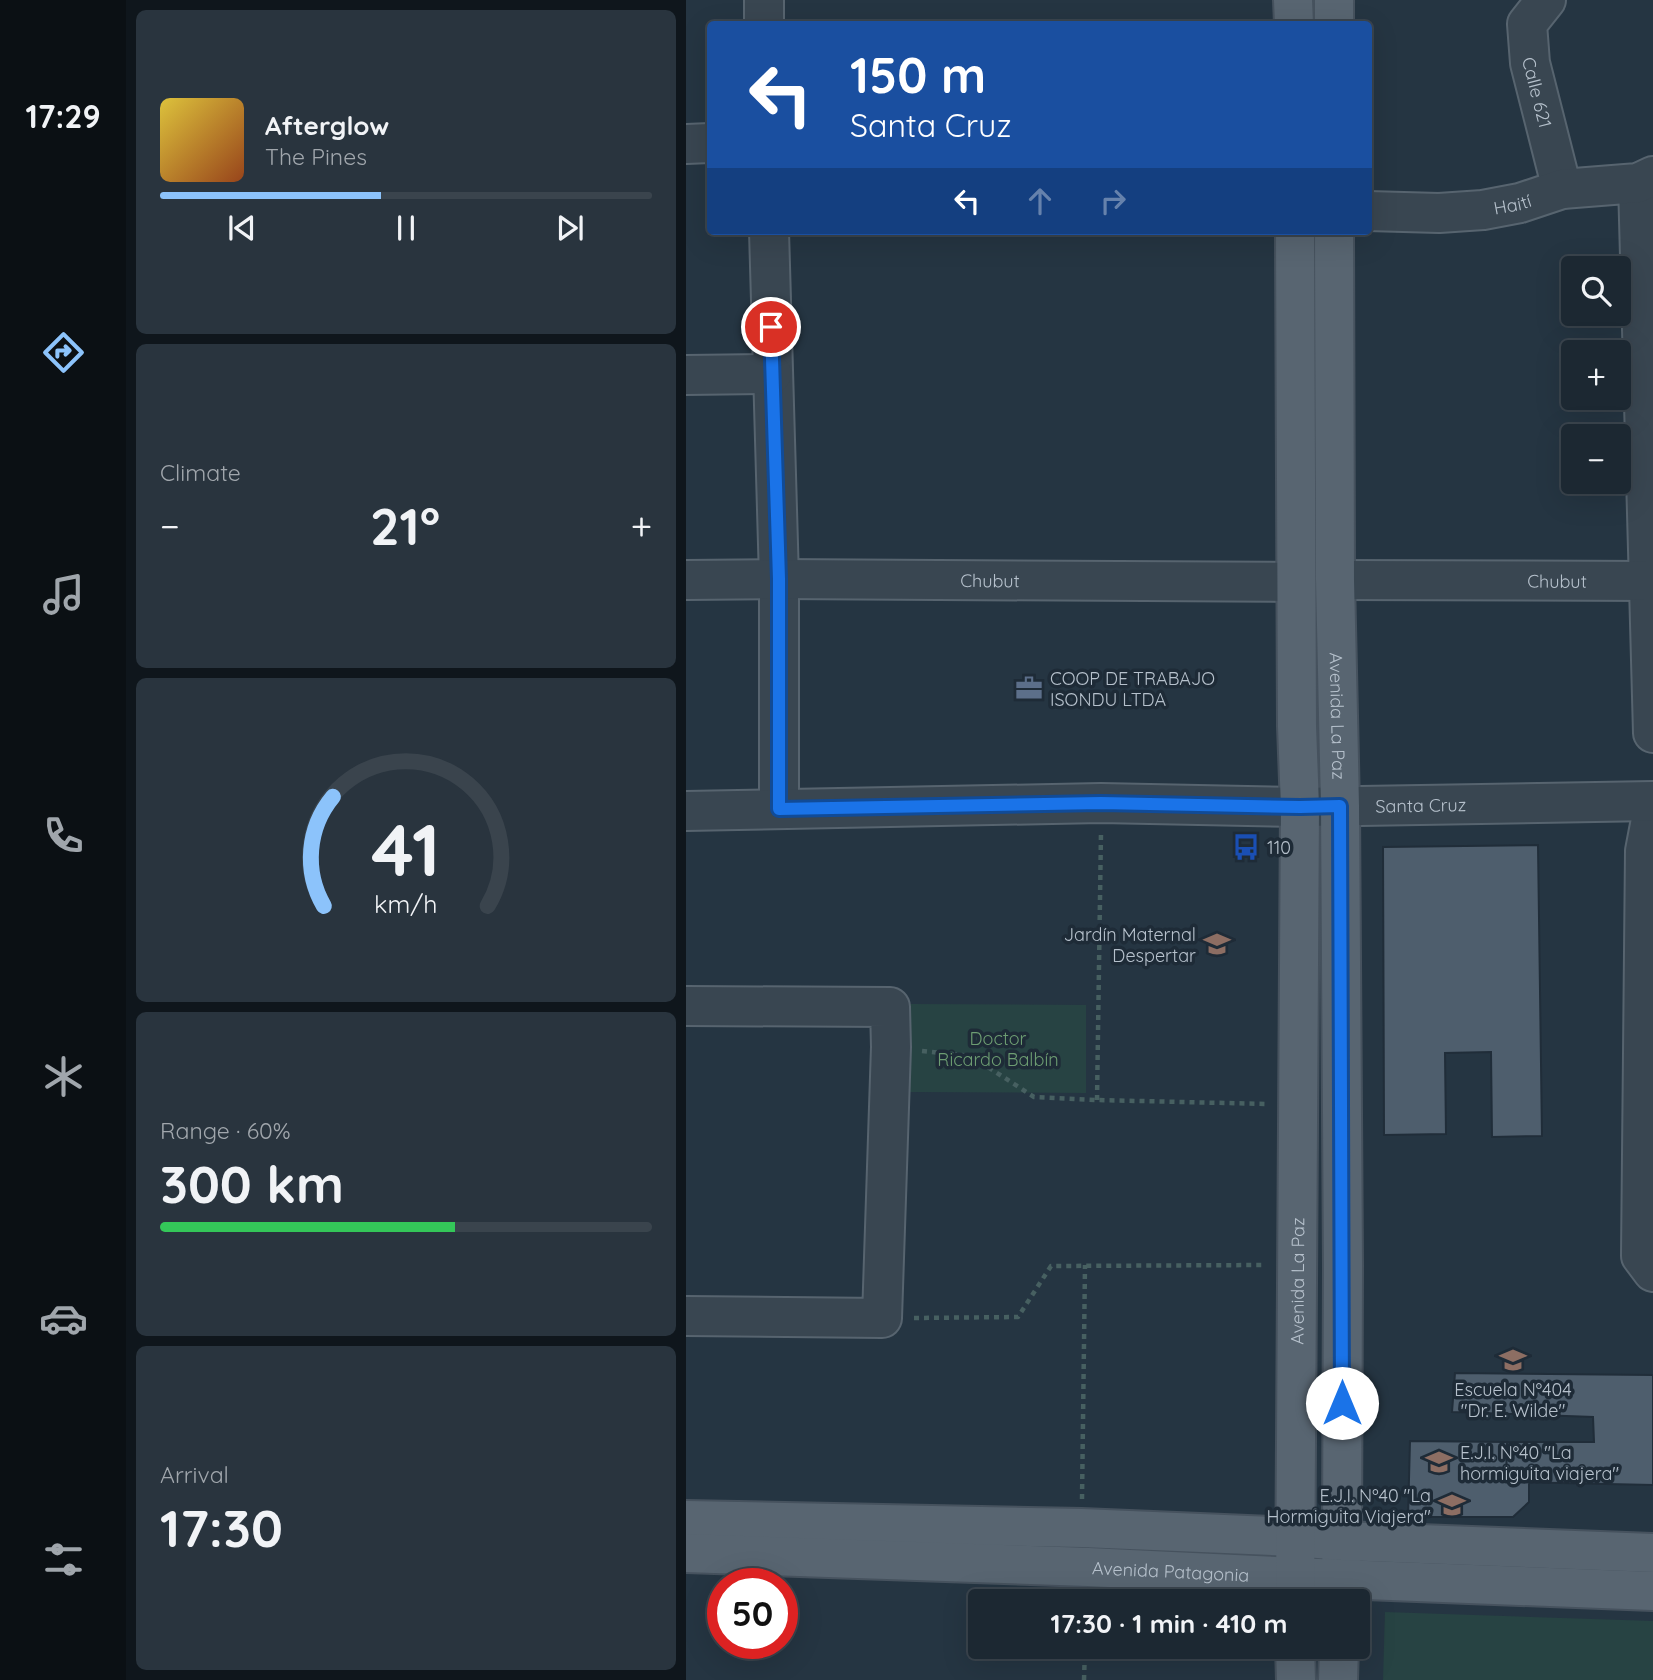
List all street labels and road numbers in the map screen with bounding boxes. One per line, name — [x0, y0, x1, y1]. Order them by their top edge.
street label: Calle 621 — [1517, 55, 1557, 130]
street label: Haití — [1492, 189, 1534, 219]
street label: Chubut — [960, 569, 1020, 592]
street label: Chubut — [1527, 569, 1587, 592]
street label: Avenida La Paz — [1325, 652, 1351, 780]
street label: Santa Cruz — [1375, 793, 1467, 817]
street label: Avenida La Paz — [1285, 1217, 1309, 1345]
street label: Avenida Patagonia — [1092, 1556, 1250, 1586]

